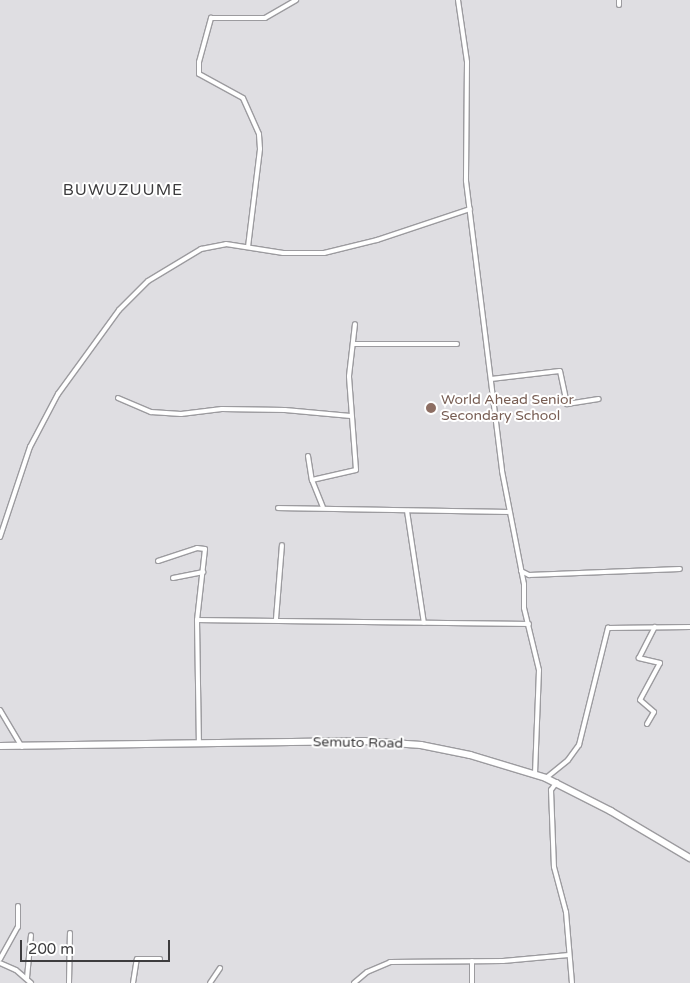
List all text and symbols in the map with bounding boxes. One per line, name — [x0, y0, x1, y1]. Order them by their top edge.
district label: BUWUZUUME — [62, 180, 184, 200]
place label: World Ahead Senior Secondary School — [441, 392, 574, 424]
marker: World Ahead Senior Secondary School — [425, 402, 437, 414]
street label: Semuto Road — [313, 734, 403, 752]
scale bar — [22, 930, 172, 962]
text: 200 m — [28, 940, 74, 958]

